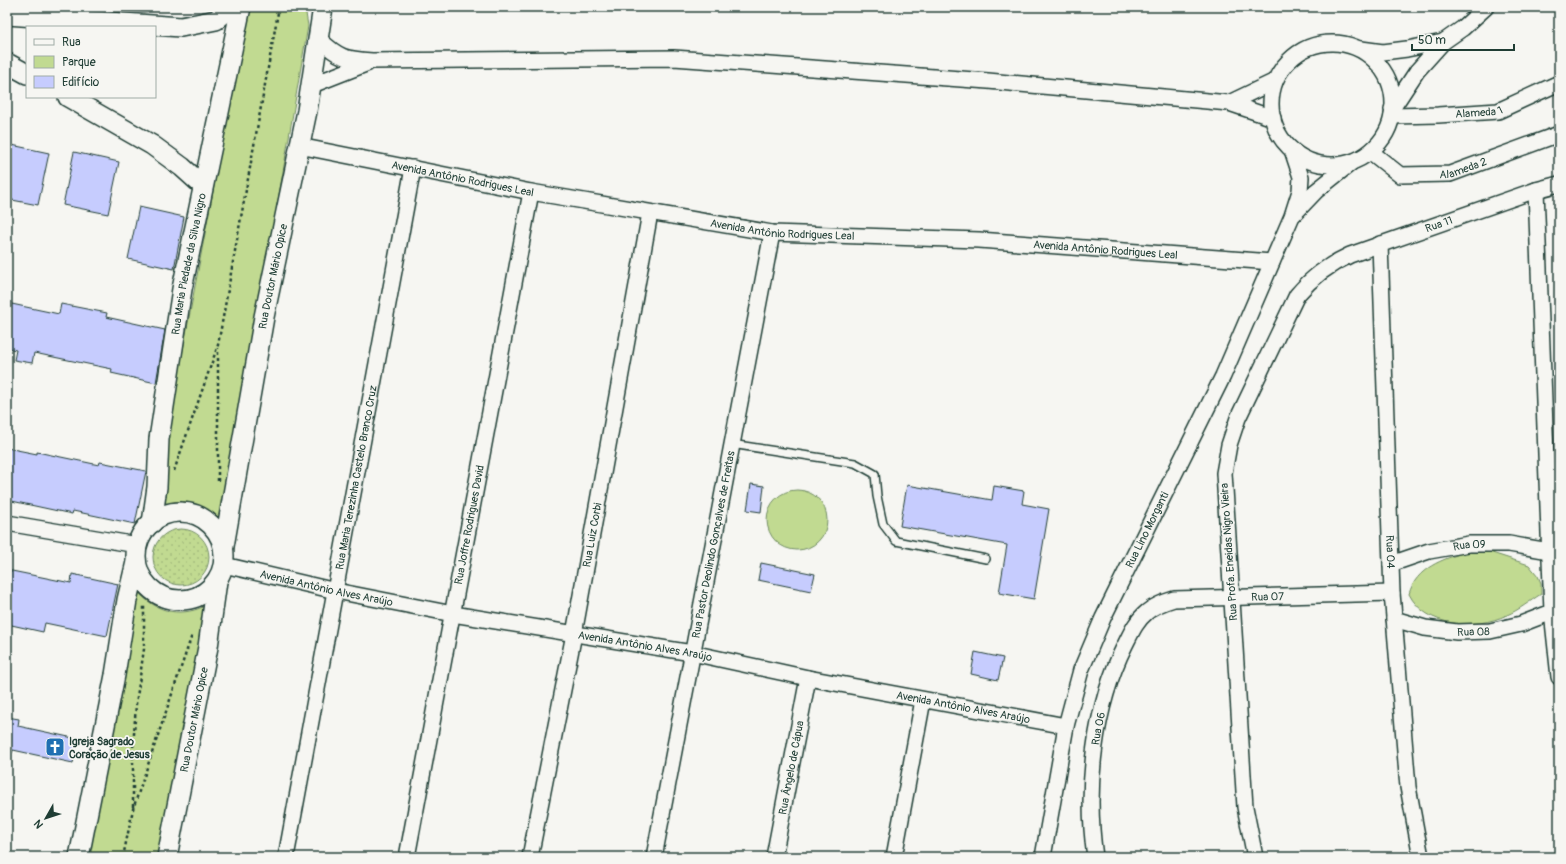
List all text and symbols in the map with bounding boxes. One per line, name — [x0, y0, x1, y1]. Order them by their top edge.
legend — [26, 26, 156, 98]
scale bar — [1412, 26, 1514, 52]
text: 50 m — [1418, 33, 1446, 48]
text: Rua — [62, 35, 81, 50]
text: Parque — [62, 55, 96, 70]
text: Edifício — [62, 75, 100, 90]
street label: Alameda 1 — [1455, 103, 1505, 120]
street label: Alameda 2 — [1439, 155, 1488, 181]
street label: Avenida Antônio Rodrigues Leal — [391, 158, 535, 199]
street label: Rua Maria Piedade da Silva Nigro — [169, 192, 208, 336]
street label: Rua 11 — [1423, 213, 1454, 235]
street label: Avenida Antônio Rodrigues Leal — [709, 216, 855, 242]
street label: Rua Doutor Mário Opice — [256, 222, 290, 330]
street label: Avenida Antônio Rodrigues Leal — [1033, 238, 1178, 261]
street label: Rua Maria Terezinha Castelo Branco Cruz — [333, 384, 379, 571]
street label: Rua Pastor Deolindo Gonçalves de Freitas — [689, 450, 737, 639]
street label: Rua Joffre Rodrigues David — [451, 464, 486, 585]
street label: Rua Profa. Eneidas Nigro Vieira — [1218, 483, 1240, 621]
street label: Rua Lino Morganti — [1123, 490, 1171, 570]
street label: Rua Luiz Corbi — [580, 502, 604, 568]
street label: Rua 04 — [1384, 535, 1398, 569]
street label: Rua 09 — [1452, 537, 1486, 553]
street label: Avenida Antônio Alves Araújo — [259, 567, 394, 609]
street label: Rua 07 — [1251, 589, 1284, 603]
street label: Rua 08 — [1457, 624, 1490, 638]
street label: Avenida Antônio Alves Araújo — [577, 628, 714, 664]
street label: Rua Doutor Mário Opice — [177, 665, 211, 773]
street label: Avenida Antônio Alves Araújo — [895, 688, 1031, 726]
street label: Rua 06 — [1089, 711, 1108, 746]
street label: Rua Ângelo de Cápua — [776, 720, 806, 816]
place label: Igreja Sagrado Coração de Jesus — [69, 735, 150, 761]
church icon: Igreja Sagrado Coração de Jesus — [44, 736, 66, 758]
north arrow — [26, 798, 66, 838]
text: N — [31, 817, 46, 831]

